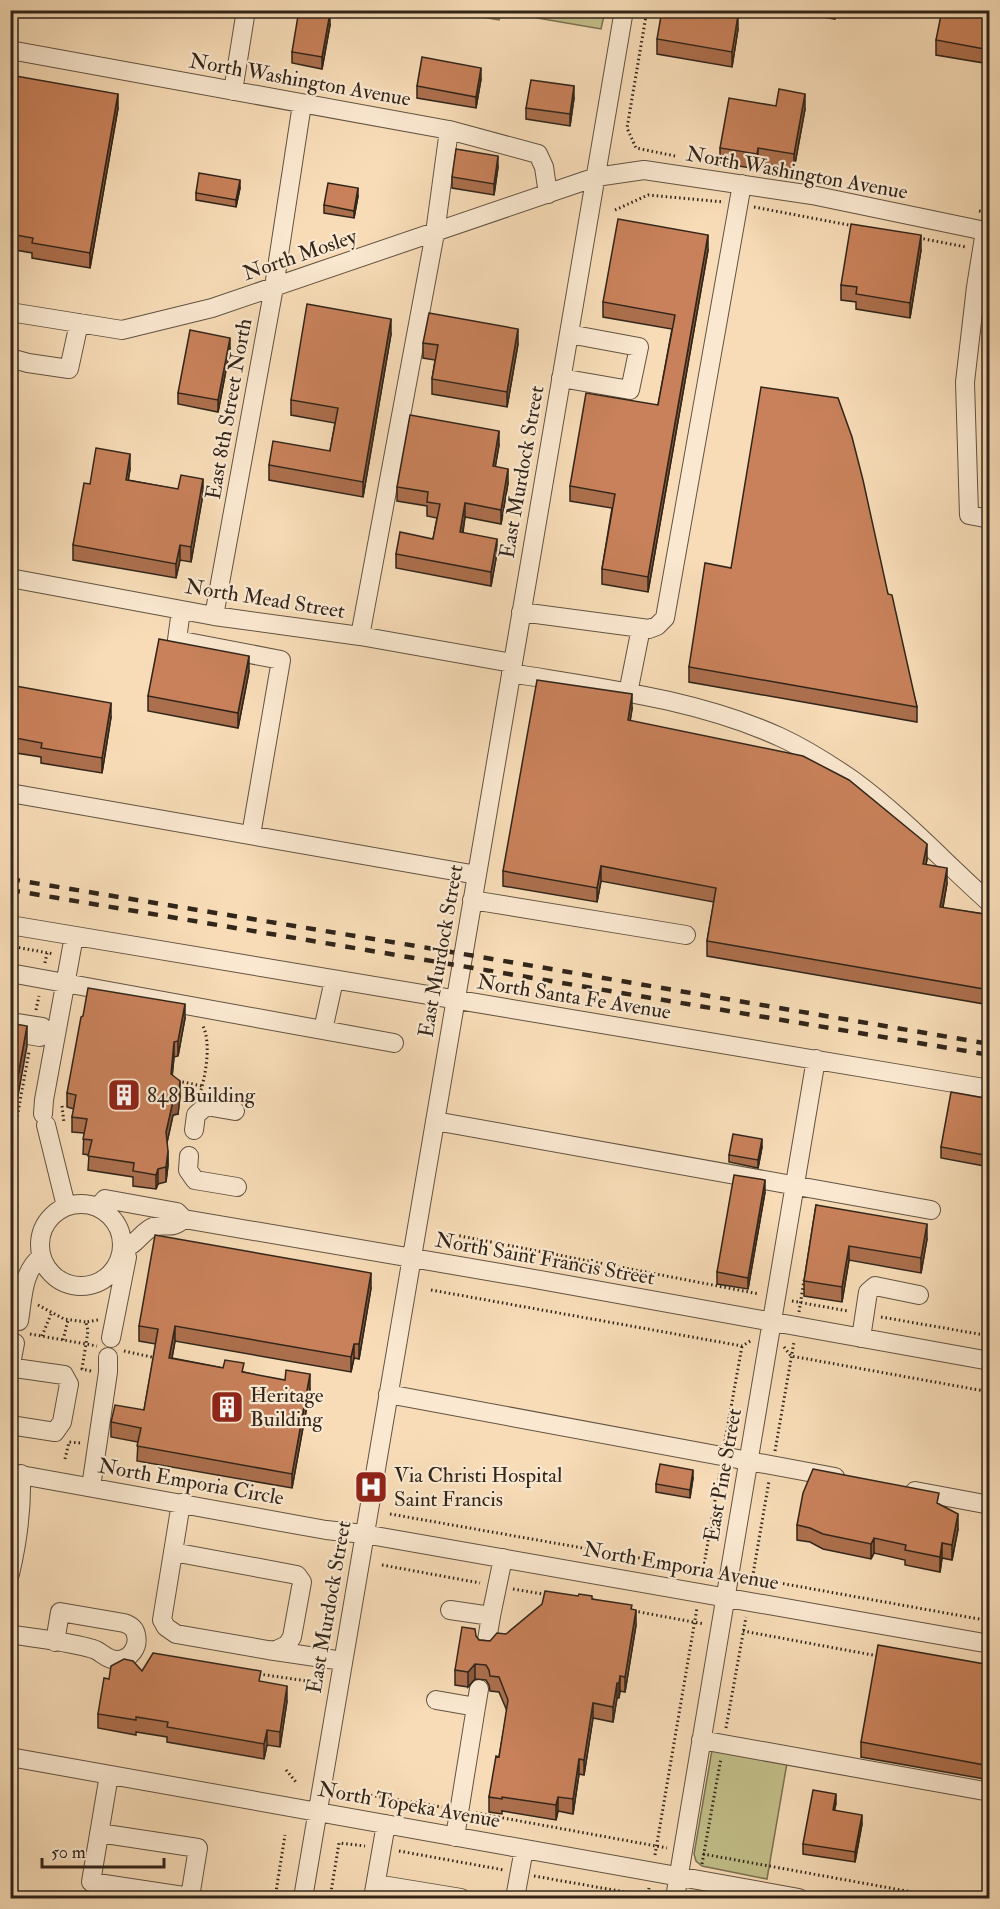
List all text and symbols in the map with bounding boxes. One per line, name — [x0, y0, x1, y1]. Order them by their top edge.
street label: North Washington Avenue — [187, 47, 413, 113]
street label: North Washington Avenue — [684, 140, 910, 206]
street label: North Mosley — [239, 223, 361, 287]
street label: East 8th Street North — [200, 316, 258, 502]
street label: East Murdock Street — [494, 383, 551, 560]
street label: North Mead Street — [183, 573, 347, 625]
street label: East Murdock Street — [413, 862, 470, 1039]
street label: North Santa Fe Avenue — [475, 968, 673, 1026]
building icon: 848 Building — [106, 1077, 142, 1113]
place label: 848 Building — [147, 1082, 256, 1109]
street label: North Saint Francis Street — [433, 1226, 657, 1292]
place label: Heritage Building — [250, 1382, 324, 1433]
building icon: Heritage Building — [209, 1389, 245, 1425]
street label: East Pine Street — [698, 1406, 748, 1544]
street label: North Emporia Circle — [96, 1452, 286, 1512]
place label: Via Christi Hospital Saint Francis — [394, 1462, 563, 1513]
hospital icon: Via Christi Hospital Saint Francis — [353, 1469, 389, 1505]
street label: East Murdock Street — [301, 1518, 358, 1695]
street label: North Emporia Avenue — [581, 1536, 781, 1597]
street label: North Topeka Avenue — [316, 1776, 502, 1834]
scale bar — [42, 1831, 164, 1869]
text: 50 m — [51, 1841, 86, 1864]

